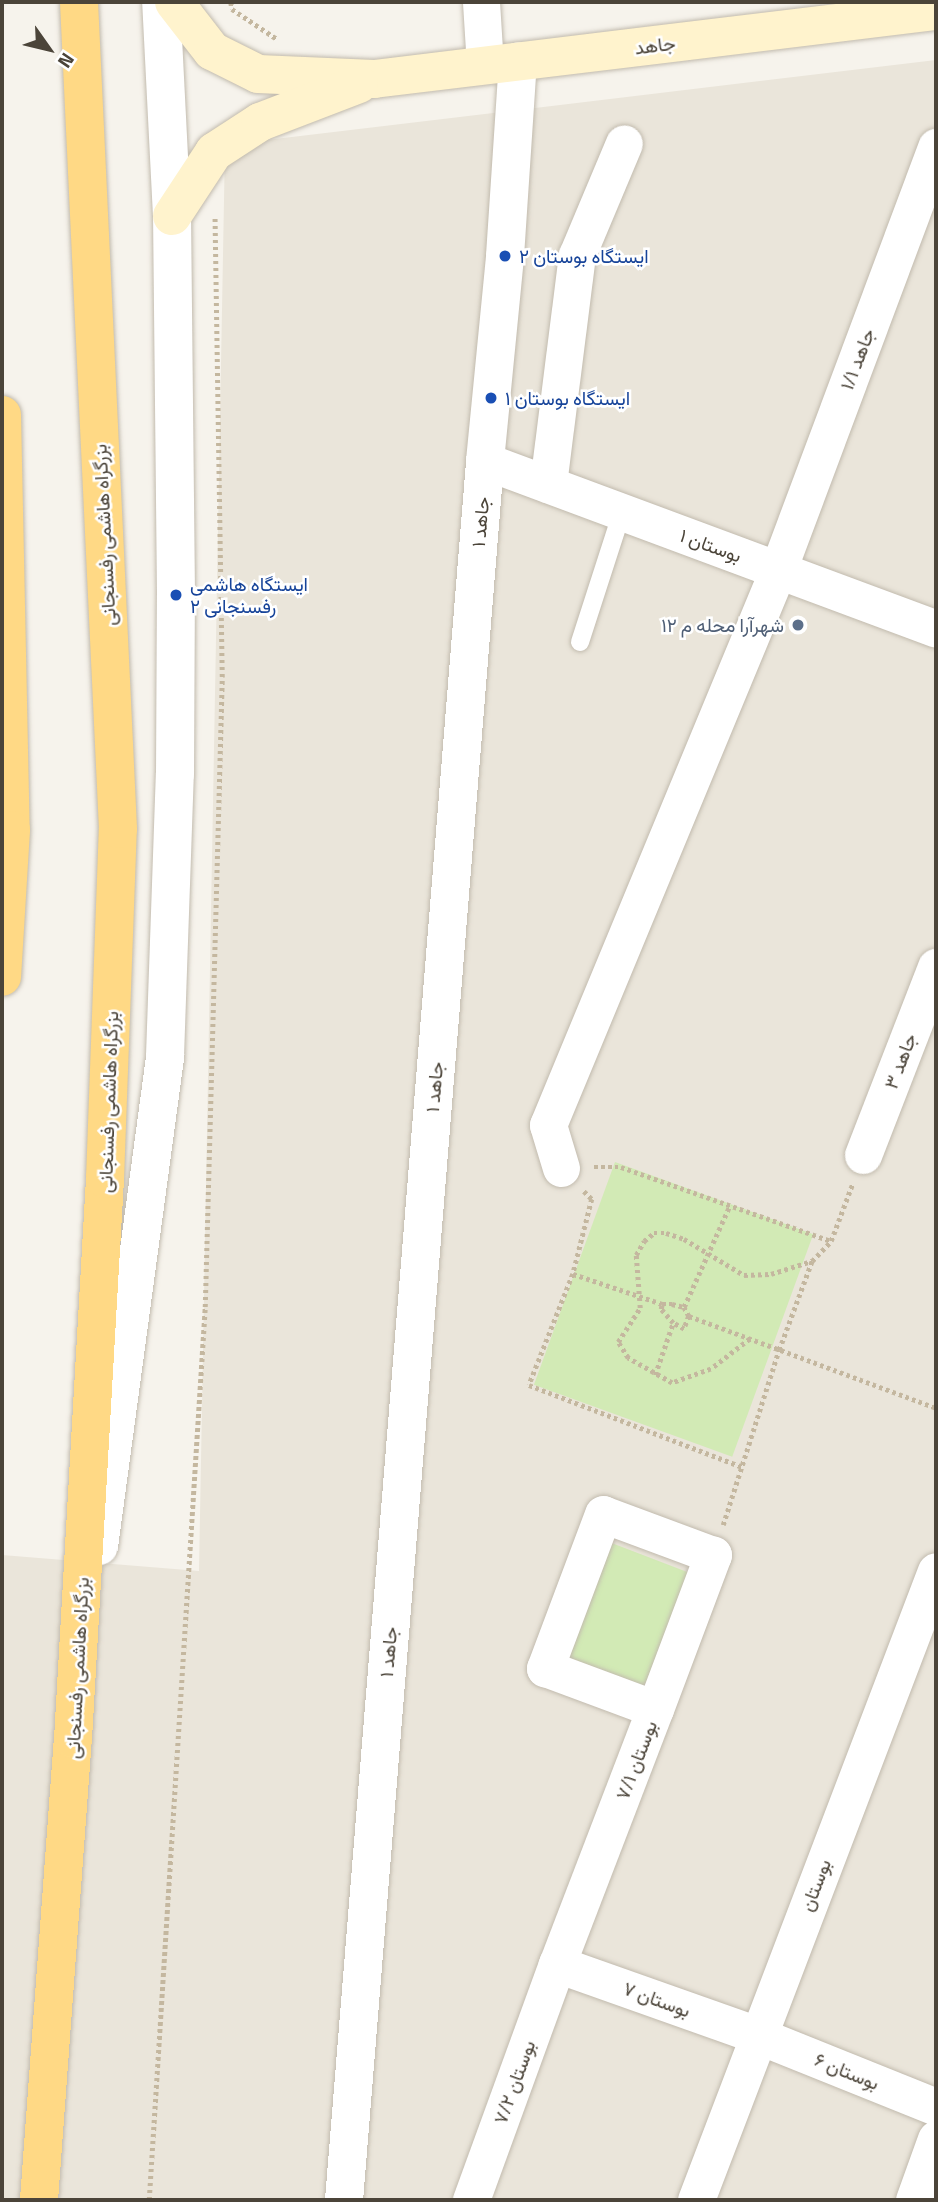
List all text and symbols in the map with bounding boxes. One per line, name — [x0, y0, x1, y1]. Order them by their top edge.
north arrow — [14, 14, 84, 84]
street label: جاهد — [633, 31, 677, 59]
text: N — [51, 47, 83, 75]
place label: ایستگاه بوستان ۲ — [519, 245, 649, 267]
marker: ایستگاه بوستان ۲ — [497, 248, 513, 264]
street label: جاهد ۱/۱ — [835, 325, 879, 393]
place label: ایستگاه بوستان ۱ — [505, 387, 630, 409]
marker: ایستگاه بوستان ۱ — [483, 390, 499, 406]
street label: بزرگراه هاشمی رفسنجانی — [88, 443, 120, 627]
street label: جاهد ۱ — [466, 496, 494, 548]
street label: بوستان ۱ — [677, 523, 745, 567]
place label: ایستگاه هاشمی رفسنجانی ۲ — [190, 573, 308, 617]
marker: ایستگاه هاشمی رفسنجانی ۲ — [168, 587, 184, 603]
place label: شهرآرا محله م ۱۲ — [661, 614, 784, 636]
marker: شهرآرا محله م ۱۲ — [790, 617, 806, 633]
street label: بزرگراه هاشمی رفسنجانی — [93, 1011, 123, 1193]
street label: جاهد ۳ — [879, 1030, 921, 1092]
street label: جاهد ۱ — [420, 1061, 448, 1113]
street label: بزرگراه هاشمی رفسنجانی — [61, 1576, 93, 1760]
street label: جاهد ۱ — [374, 1626, 402, 1678]
street label: بوستان ۷/۱ — [611, 1717, 661, 1803]
street label: بوستان — [795, 1856, 835, 1914]
street label: بوستان ۷ — [620, 1976, 694, 2022]
street label: بوستان ۷/۲ — [488, 2037, 540, 2127]
street label: بوستان ۶ — [811, 2048, 883, 2094]

